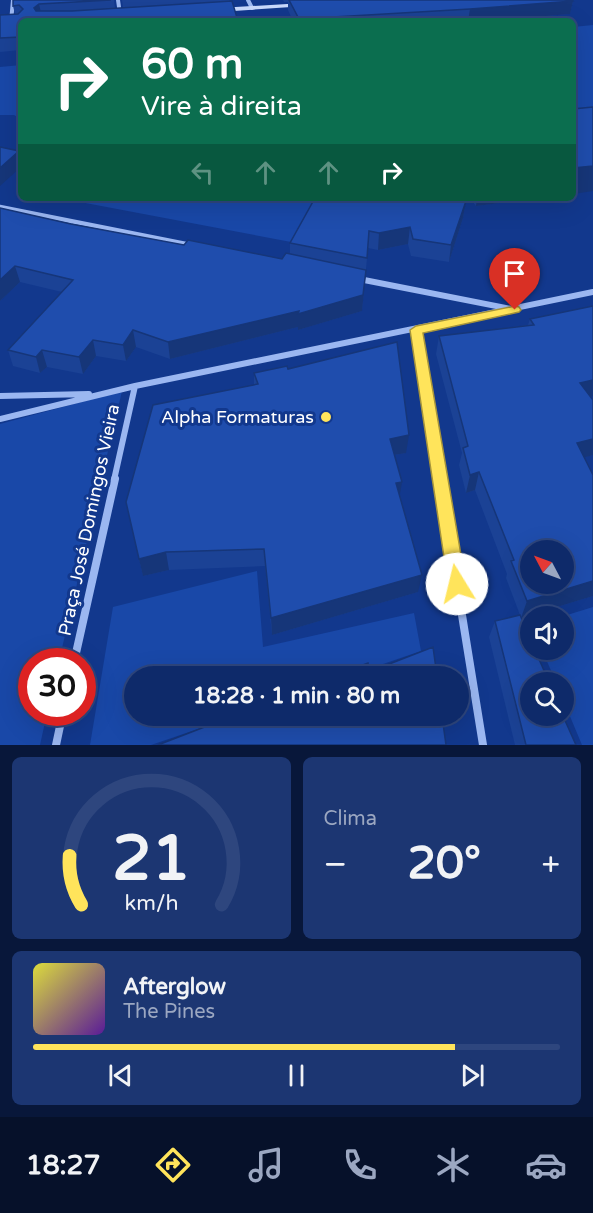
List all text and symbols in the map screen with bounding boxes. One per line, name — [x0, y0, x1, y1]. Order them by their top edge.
text: 60 m — [141, 39, 243, 90]
icon: right — [42, 42, 120, 120]
text: Vire à direita — [141, 90, 302, 123]
icon: left — [186, 156, 219, 189]
icon: ahead — [249, 156, 282, 189]
icon: ahead — [312, 156, 345, 189]
icon: right — [375, 156, 408, 189]
pin — [489, 248, 540, 310]
icon: arrive — [498, 257, 531, 290]
street label: Praça José Domingos Vieira — [54, 402, 124, 638]
place label: Alpha Formaturas — [161, 406, 314, 428]
marker: Alpha Formaturas — [319, 410, 333, 424]
north arrow — [520, 540, 574, 594]
map controls — [520, 540, 574, 726]
position arrow — [425, 552, 489, 616]
button: sound — [520, 606, 574, 660]
speed limit sign: 30 — [18, 648, 96, 726]
button: search — [520, 672, 574, 726]
text: 18:28 · 1 min · 80 m — [193, 683, 400, 709]
text: Clima — [324, 807, 377, 831]
text: 21 — [112, 822, 190, 897]
text: 20° — [407, 837, 481, 891]
text: − — [324, 845, 347, 884]
text: + — [541, 845, 560, 884]
text: km/h — [124, 890, 178, 916]
text: Afterglow — [123, 974, 226, 1000]
text: The Pines — [123, 1000, 215, 1024]
icon: previous — [104, 1059, 137, 1092]
icon: pause — [280, 1059, 313, 1092]
icon: next — [456, 1059, 489, 1092]
icon: directions — [152, 1144, 194, 1186]
icon: music — [245, 1144, 287, 1186]
icon: phone — [339, 1144, 381, 1186]
icon: climate — [432, 1144, 474, 1186]
icon: car — [525, 1144, 567, 1186]
text: 18:27 — [26, 1149, 101, 1182]

